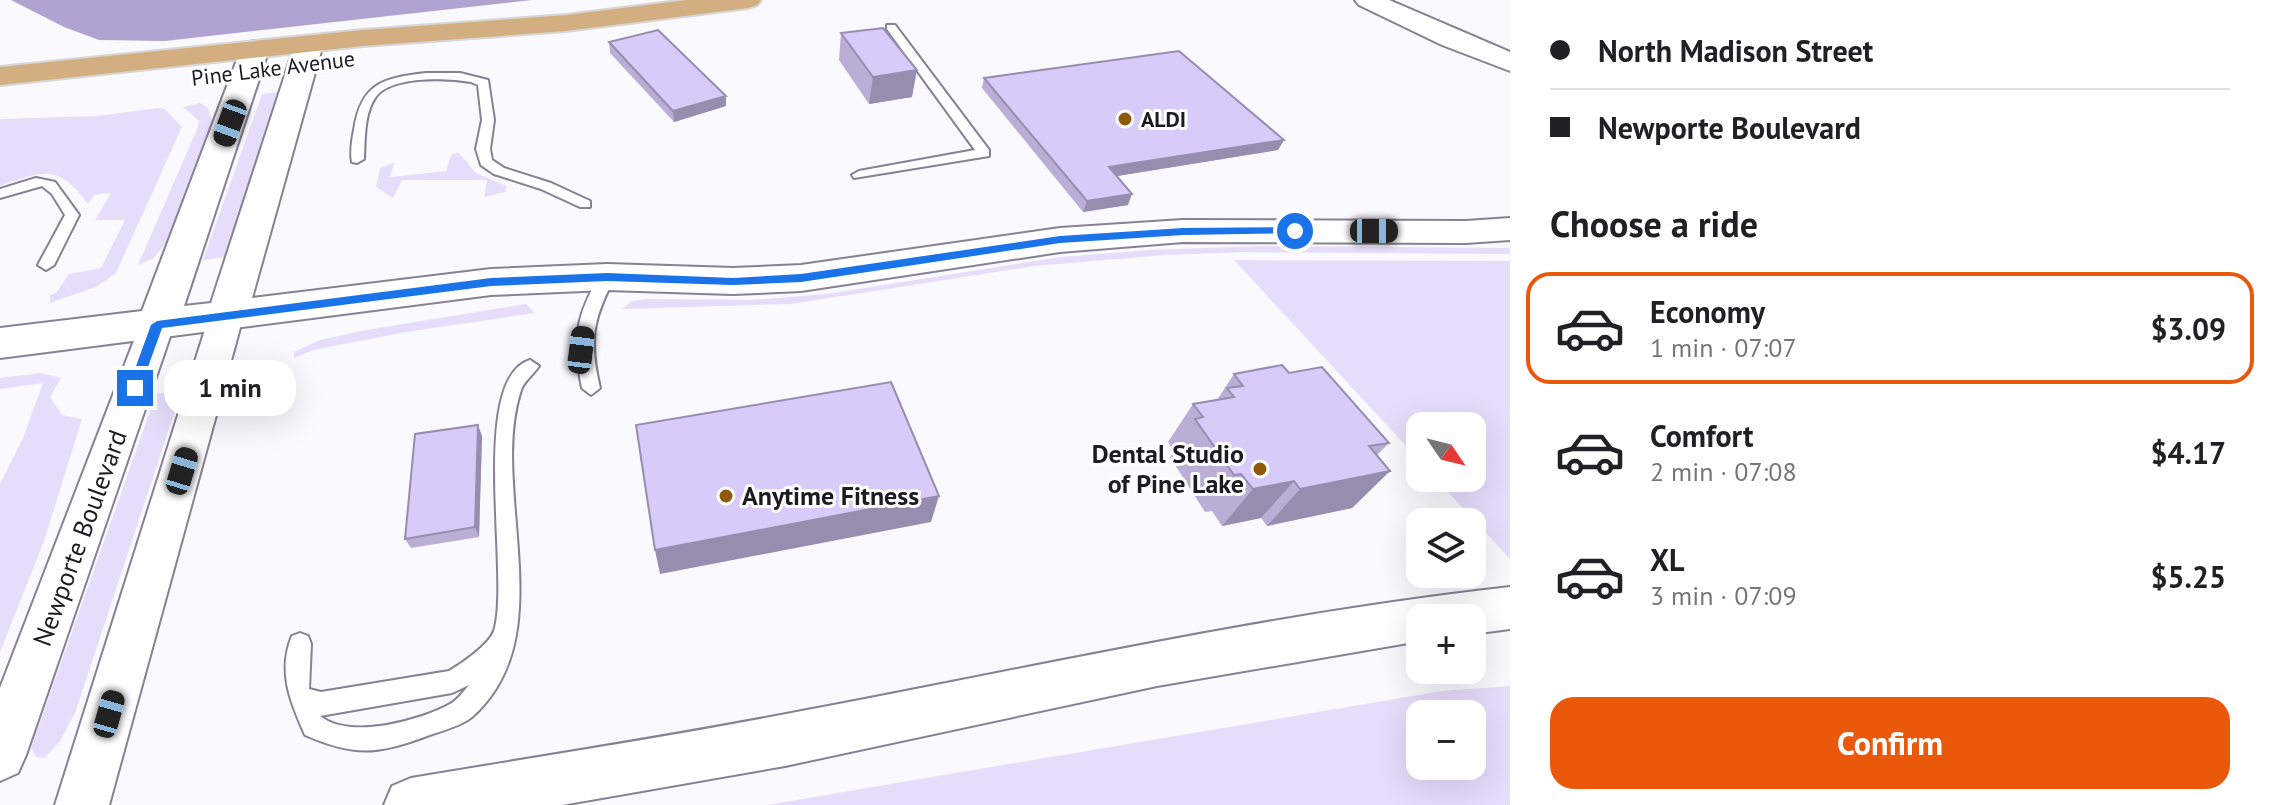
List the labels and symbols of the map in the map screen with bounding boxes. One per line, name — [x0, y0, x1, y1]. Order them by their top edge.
street label: Pine Lake Avenue — [190, 44, 356, 92]
car — [211, 96, 249, 150]
place label: ALDI — [1141, 105, 1186, 133]
marker: ALDI — [1116, 110, 1134, 128]
route start — [1277, 213, 1313, 249]
car — [1350, 219, 1398, 243]
car — [566, 325, 596, 375]
callout: 1 min — [163, 360, 295, 416]
route end — [117, 370, 153, 406]
north arrow — [1406, 412, 1486, 492]
street label: Newporte Boulevard — [25, 425, 134, 650]
place label: Dental Studio of Pine Lake — [1092, 437, 1244, 500]
car — [164, 445, 200, 497]
marker: Dental Studio of Pine Lake — [1251, 460, 1269, 478]
place label: Anytime Fitness — [742, 479, 919, 512]
marker: Anytime Fitness — [717, 487, 735, 505]
car — [91, 688, 127, 740]

